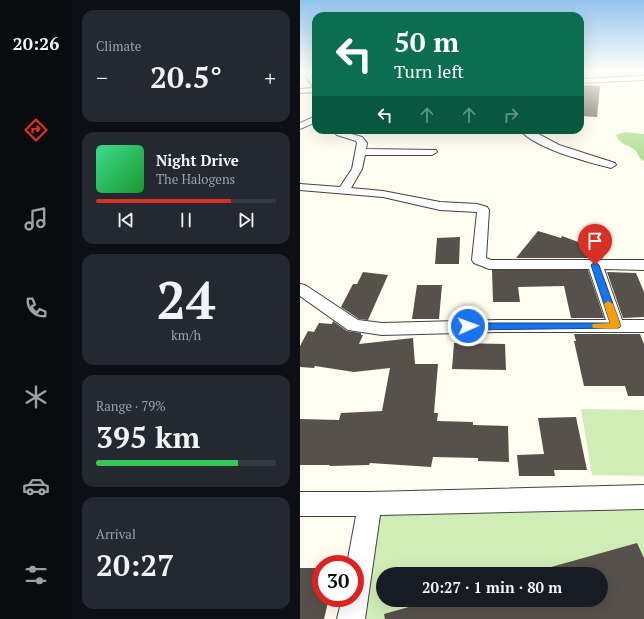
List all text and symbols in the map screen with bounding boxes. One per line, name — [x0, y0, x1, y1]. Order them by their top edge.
text: 50 m — [394, 23, 459, 60]
icon: left — [328, 28, 380, 80]
text: 20:26 — [13, 31, 59, 55]
text: Climate — [96, 37, 141, 55]
text: 20.5° — [150, 57, 222, 97]
text: Turn left — [394, 59, 464, 83]
text: − — [96, 63, 108, 92]
text: + — [264, 63, 276, 92]
icon: left — [374, 104, 396, 126]
icon: ahead — [416, 104, 438, 126]
icon: ahead — [458, 104, 480, 126]
icon: right — [500, 104, 522, 126]
icon: directions — [22, 116, 50, 144]
text: Night Drive — [156, 150, 239, 170]
text: The Halogens — [156, 170, 235, 188]
icon: music — [22, 205, 50, 233]
icon: previous — [115, 209, 137, 231]
icon: pause — [175, 209, 197, 231]
icon: next — [235, 209, 257, 231]
pin — [578, 224, 612, 265]
icon: arrive — [584, 230, 606, 252]
text: 24 — [157, 265, 215, 334]
icon: phone — [22, 294, 50, 322]
position arrow — [447, 305, 489, 347]
text: km/h — [171, 326, 201, 344]
icon: climate — [22, 383, 50, 411]
text: Range · 79% — [96, 397, 166, 415]
text: 395 km — [96, 417, 200, 457]
icon: car — [22, 472, 50, 500]
text: Arrival — [96, 525, 136, 543]
text: 20:27 — [96, 545, 174, 585]
speed limit sign: 30 — [312, 555, 364, 607]
icon: filters — [22, 561, 50, 589]
text: 20:27 · 1 min · 80 m — [422, 577, 562, 597]

